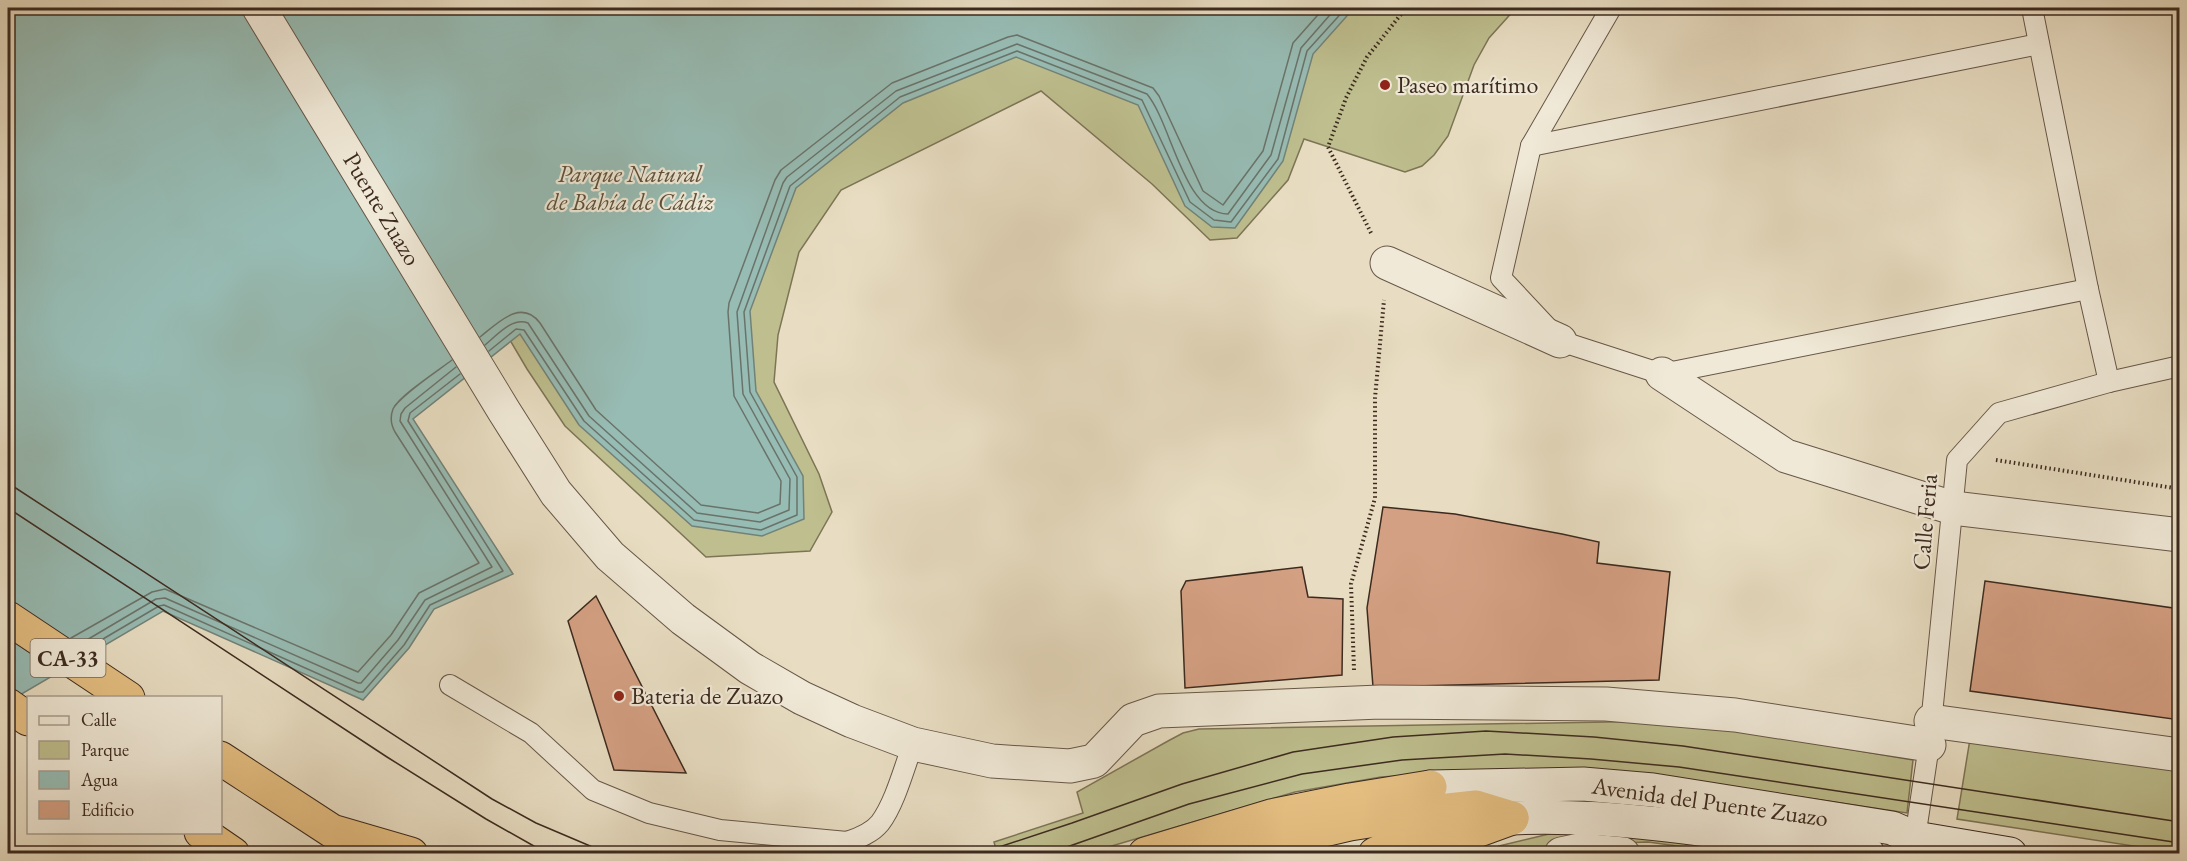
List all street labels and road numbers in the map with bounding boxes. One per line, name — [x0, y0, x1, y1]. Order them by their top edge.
street label: Puente Zuazo — [336, 146, 428, 271]
street label: Calle Feria — [1905, 472, 1944, 571]
road number: CA-33 — [31, 639, 106, 677]
street label: Avenida del Puente Zuazo — [1589, 769, 1830, 833]

